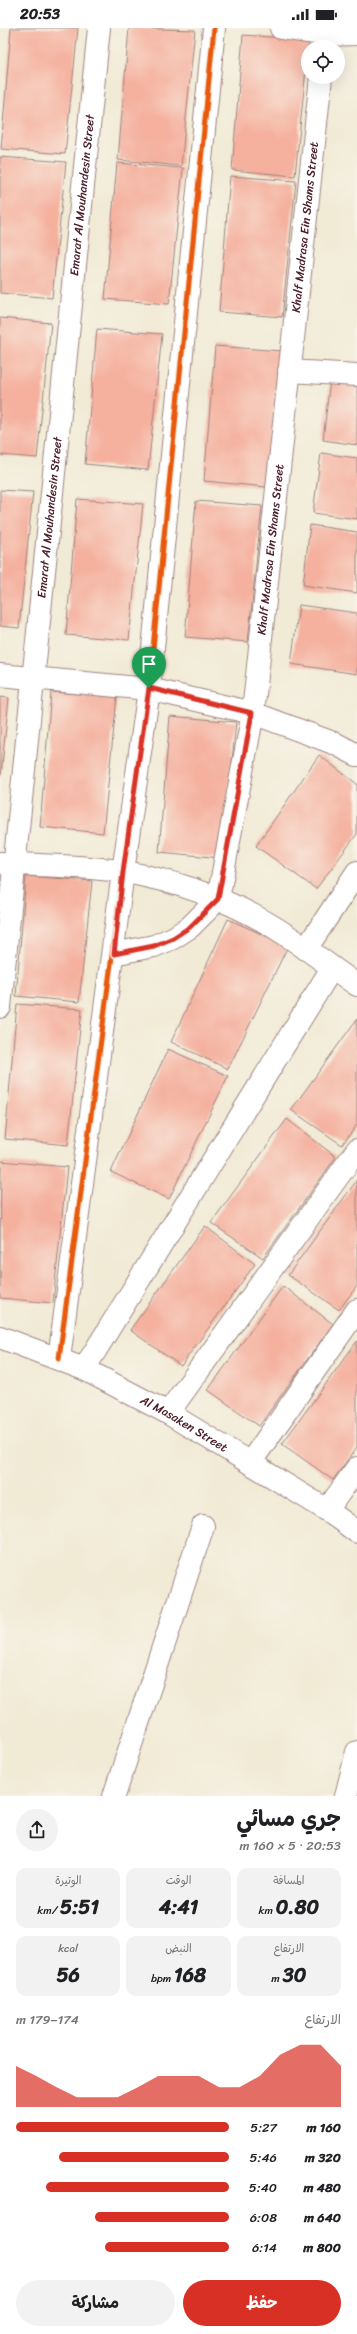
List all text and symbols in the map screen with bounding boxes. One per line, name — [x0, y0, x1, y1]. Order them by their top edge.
text: 20:53 — [20, 1, 60, 27]
map controls — [301, 40, 345, 84]
button: locate — [301, 40, 345, 84]
street label: Emarat Al Mouhandesin Street — [63, 112, 101, 277]
street label: Khalf Madrasa Ein Shams Street — [285, 141, 325, 314]
street label: Emarat Al Mouhandesin Street — [30, 435, 69, 599]
street label: Khalf Madrasa Ein Shams Street — [250, 463, 291, 636]
pin — [132, 647, 166, 688]
icon: arrive — [138, 653, 160, 675]
street label: Al Masaken Street — [135, 1389, 232, 1458]
text: جري مسائي — [236, 1799, 341, 1838]
button: share — [16, 1809, 58, 1851]
text: 20:53 · 5 × 160 m — [240, 1834, 341, 1857]
text: الوتيرة — [55, 1871, 81, 1890]
text: الوقت — [166, 1871, 191, 1890]
text: المسافة — [273, 1871, 305, 1890]
text: 5:51 — [60, 1890, 99, 1925]
text: 4:41 — [159, 1890, 198, 1925]
text: 0.80 — [276, 1890, 319, 1925]
text: /km — [37, 1901, 60, 1920]
text: km — [259, 1901, 276, 1920]
text: kcal — [58, 1939, 78, 1958]
text: النبض — [165, 1939, 192, 1958]
text: الارتفاع — [273, 1939, 304, 1958]
text: 56 — [56, 1958, 80, 1993]
text: 168 — [174, 1958, 206, 1993]
text: 30 — [283, 1958, 306, 1993]
text: bpm — [151, 1969, 174, 1988]
text: m — [271, 1969, 283, 1988]
text: 174–179 m — [16, 2008, 79, 2031]
text: الارتفاع — [305, 2008, 341, 2031]
text: 5:27 — [250, 2116, 277, 2139]
text: 160 m — [306, 2116, 341, 2139]
text: 5:46 — [250, 2146, 277, 2169]
text: 320 m — [305, 2146, 341, 2169]
text: 5:40 — [249, 2176, 277, 2199]
text: 480 m — [303, 2176, 341, 2199]
text: 6:08 — [250, 2206, 277, 2229]
text: 640 m — [304, 2206, 341, 2229]
text: 6:14 — [252, 2236, 277, 2259]
text: 800 m — [303, 2236, 341, 2259]
button: مشاركة — [16, 2280, 175, 2326]
button: حفظ — [183, 2280, 341, 2326]

